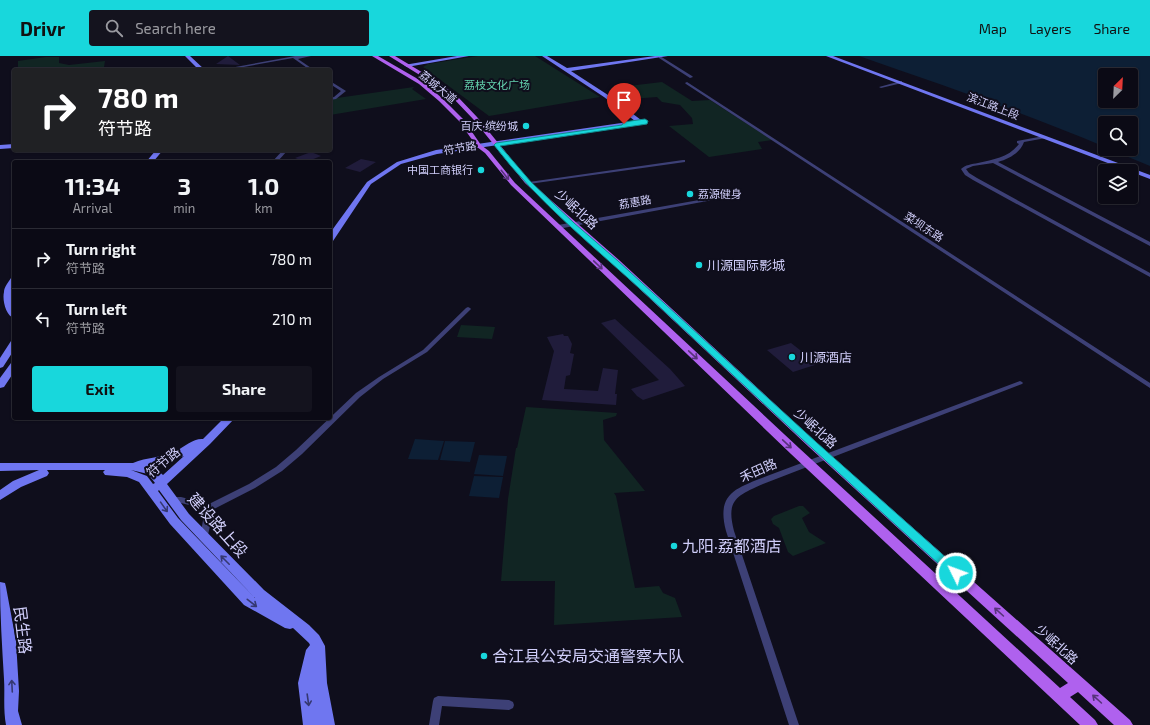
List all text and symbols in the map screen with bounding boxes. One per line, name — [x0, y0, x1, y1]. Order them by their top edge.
search box — [89, 10, 369, 46]
text: Drivr — [20, 17, 65, 40]
icon: search — [103, 17, 125, 39]
text: Search here — [135, 19, 216, 37]
text: Map — [979, 20, 1007, 37]
text: Layers — [1029, 20, 1071, 37]
text: Share — [1093, 20, 1130, 37]
street label: 荔城大道 — [417, 68, 460, 106]
north arrow — [1098, 68, 1138, 108]
map controls — [1098, 68, 1138, 204]
park label: 荔枝文化广场 — [464, 78, 530, 91]
text: 780 m — [98, 80, 179, 114]
pin — [607, 83, 641, 124]
icon: right — [32, 84, 84, 136]
icon: arrive — [613, 89, 635, 111]
street label: 滨江路上段 — [965, 90, 1021, 121]
button: search — [1098, 116, 1138, 156]
text: 符节路 — [98, 117, 152, 139]
place label: 百庆·缤纷城 — [460, 119, 518, 132]
marker: 百庆·缤纷城 — [521, 121, 531, 131]
street label: 符节路 — [443, 139, 477, 157]
place label: 中国工商银行 — [407, 163, 473, 176]
button: layers — [1098, 164, 1138, 204]
marker: 中国工商银行 — [476, 165, 486, 175]
one-way arrow — [501, 169, 510, 180]
text: 11:34 — [65, 171, 120, 200]
text: 3 — [177, 171, 191, 200]
text: 1.0 — [248, 171, 279, 200]
street label: 少岷北路 — [552, 186, 602, 232]
place label: 荔源健身 — [698, 187, 742, 200]
marker: 荔源健身 — [685, 189, 695, 199]
street label: 荔惠路 — [618, 192, 652, 211]
text: Arrival — [73, 200, 112, 216]
text: min — [173, 200, 195, 216]
text: km — [255, 200, 273, 216]
street label: 菜坝东路 — [902, 209, 946, 244]
text: Turn right — [66, 240, 136, 258]
icon: right — [32, 248, 54, 270]
text: 780 m — [270, 250, 312, 268]
place label: 川源国际影城 — [707, 257, 785, 273]
text: 符节路 — [66, 260, 105, 276]
one-way arrow — [593, 260, 603, 270]
marker: 川源国际影城 — [694, 260, 704, 270]
text: Turn left — [66, 300, 127, 318]
icon: left — [32, 308, 54, 330]
text: 210 m — [272, 310, 312, 328]
text: 符节路 — [66, 320, 105, 336]
place label: 川源酒店 — [800, 349, 852, 365]
one-way arrow — [688, 350, 698, 359]
marker: 川源酒店 — [787, 352, 797, 362]
button: Exit — [32, 366, 168, 412]
button: Share — [176, 366, 312, 412]
street label: 少岷北路 — [791, 405, 841, 451]
one-way arrow — [782, 439, 792, 449]
street label: 符节路 — [143, 443, 183, 481]
street label: 禾田路 — [737, 455, 779, 485]
street label: 建设路上段 — [185, 489, 252, 561]
one-way arrow — [160, 501, 168, 512]
place label: 九阳·荔都酒店 — [682, 536, 782, 555]
marker: 九阳·荔都酒店 — [669, 541, 679, 551]
position arrow — [935, 552, 977, 594]
one-way arrow — [220, 555, 230, 565]
one-way arrow — [247, 598, 258, 607]
street label: 民生路 — [11, 605, 36, 655]
one-way arrow — [994, 608, 1005, 617]
street label: 少岷北路 — [1032, 621, 1082, 667]
place label: 合江县公安局交通警察大队 — [492, 646, 684, 665]
marker: 合江县公安局交通警察大队 — [479, 651, 489, 661]
one-way arrow — [8, 680, 15, 693]
one-way arrow — [304, 693, 312, 706]
one-way arrow — [1092, 695, 1102, 704]

